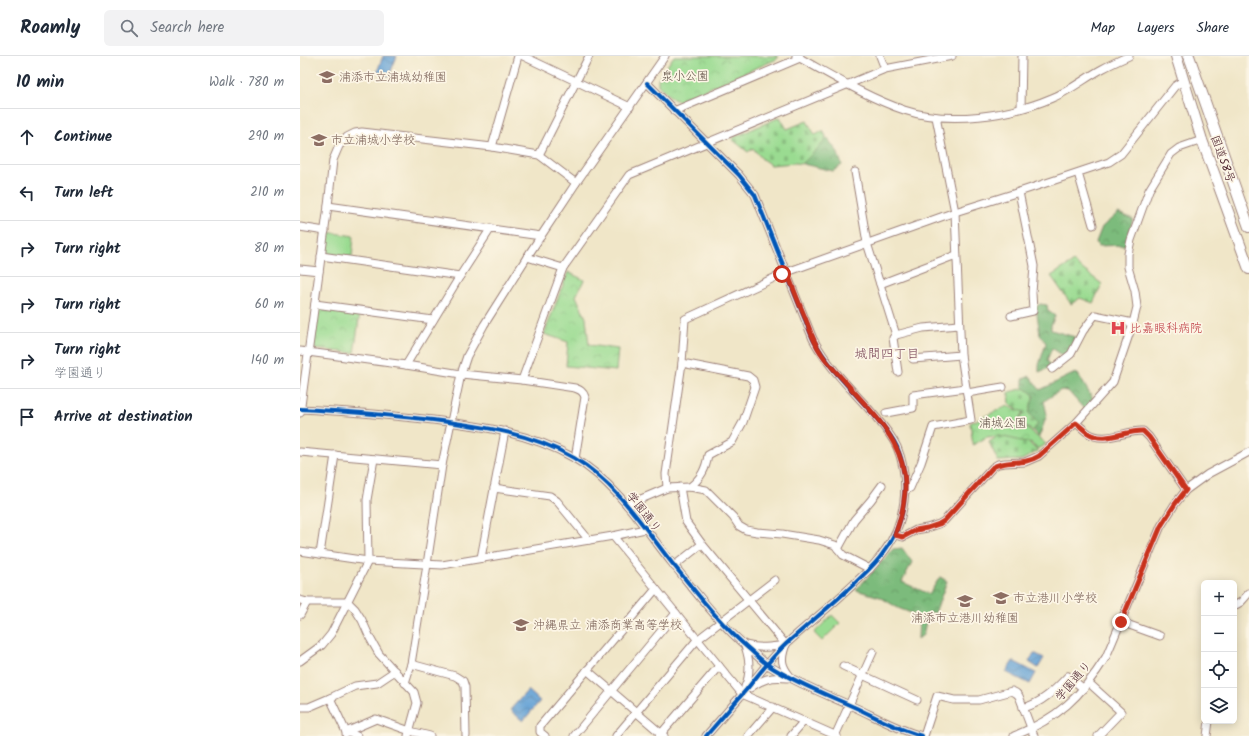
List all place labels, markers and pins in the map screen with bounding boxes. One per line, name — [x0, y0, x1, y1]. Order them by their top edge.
school or university icon: 浦添市立浦城幼稚園 — [318, 68, 336, 86]
place label: 浦添市立浦城幼稚園 — [339, 68, 447, 87]
school or university icon: 市立浦城小学校 — [310, 131, 328, 149]
place label: 市立浦城小学校 — [331, 131, 415, 150]
hospital icon: 比嘉眼科病院 — [1109, 319, 1127, 337]
place label: 比嘉眼科病院 — [1130, 319, 1202, 338]
school or university icon: 市立港川小学校 — [992, 589, 1010, 607]
place label: 市立港川小学校 — [1013, 589, 1097, 608]
school or university icon: 浦添市立港川幼稚園 — [956, 592, 974, 610]
place label: 浦添市立港川幼稚園 — [911, 609, 1019, 628]
school or university icon: 沖縄県立 浦添商業高等学校 — [512, 616, 530, 634]
place label: 沖縄県立 浦添商業高等学校 — [533, 616, 682, 635]

